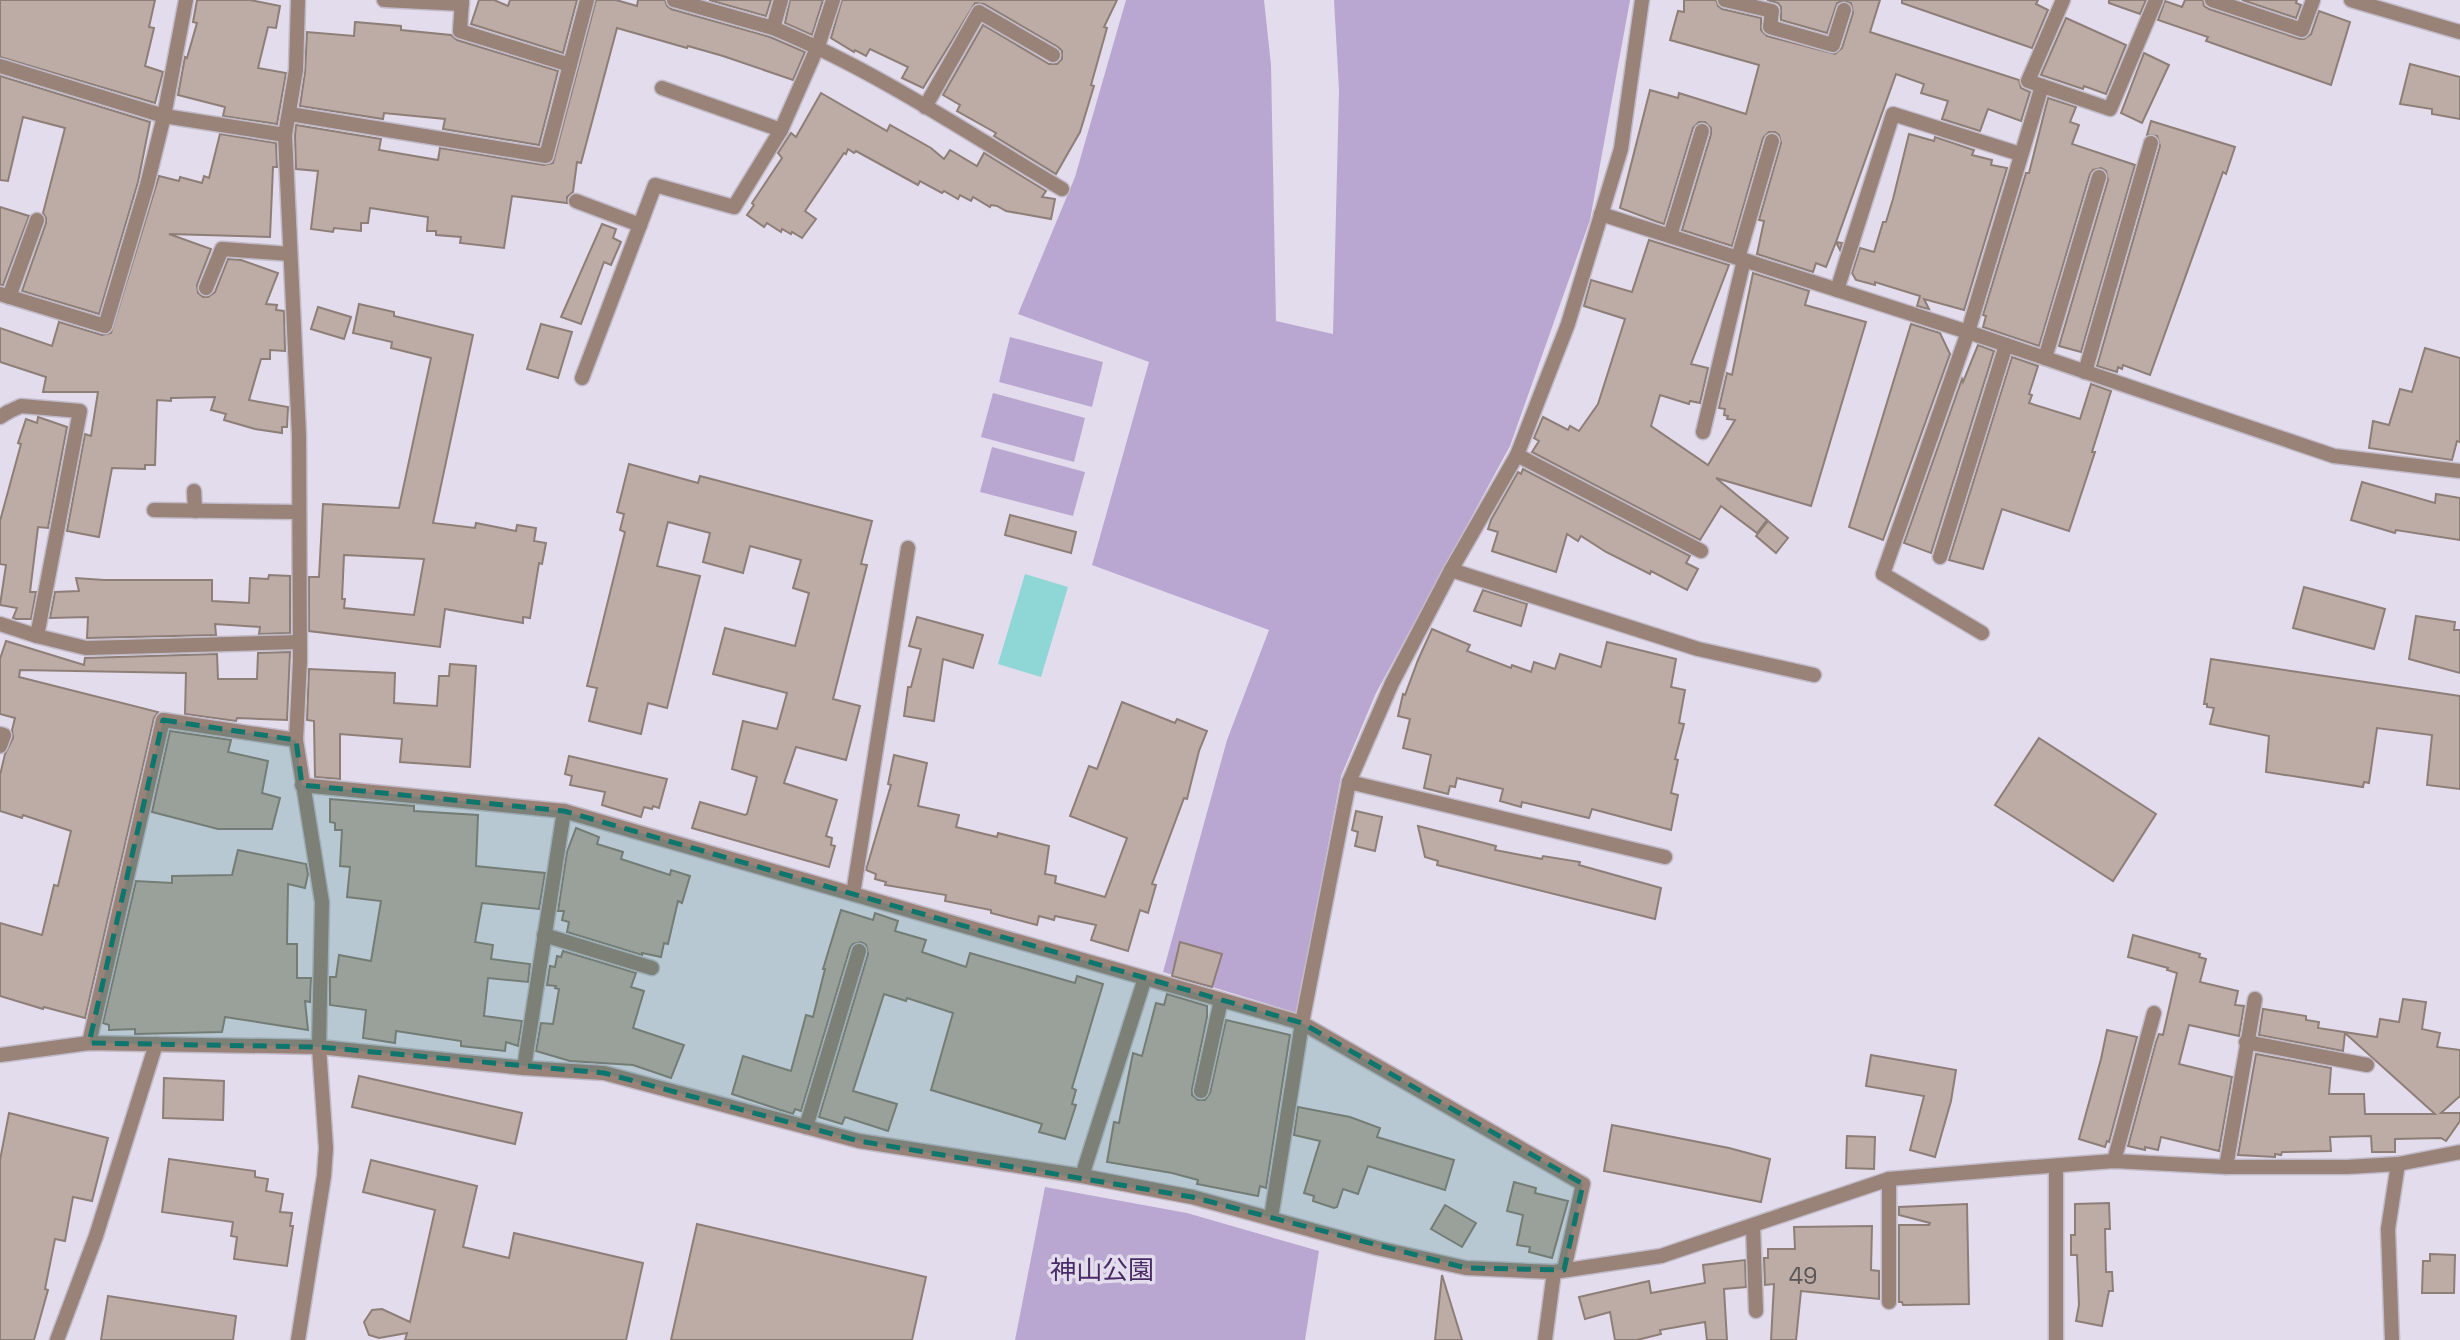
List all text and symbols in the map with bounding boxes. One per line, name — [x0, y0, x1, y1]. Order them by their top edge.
park label: 神山公園 — [1050, 1253, 1154, 1287]
house number: 49 — [1789, 1261, 1817, 1291]

